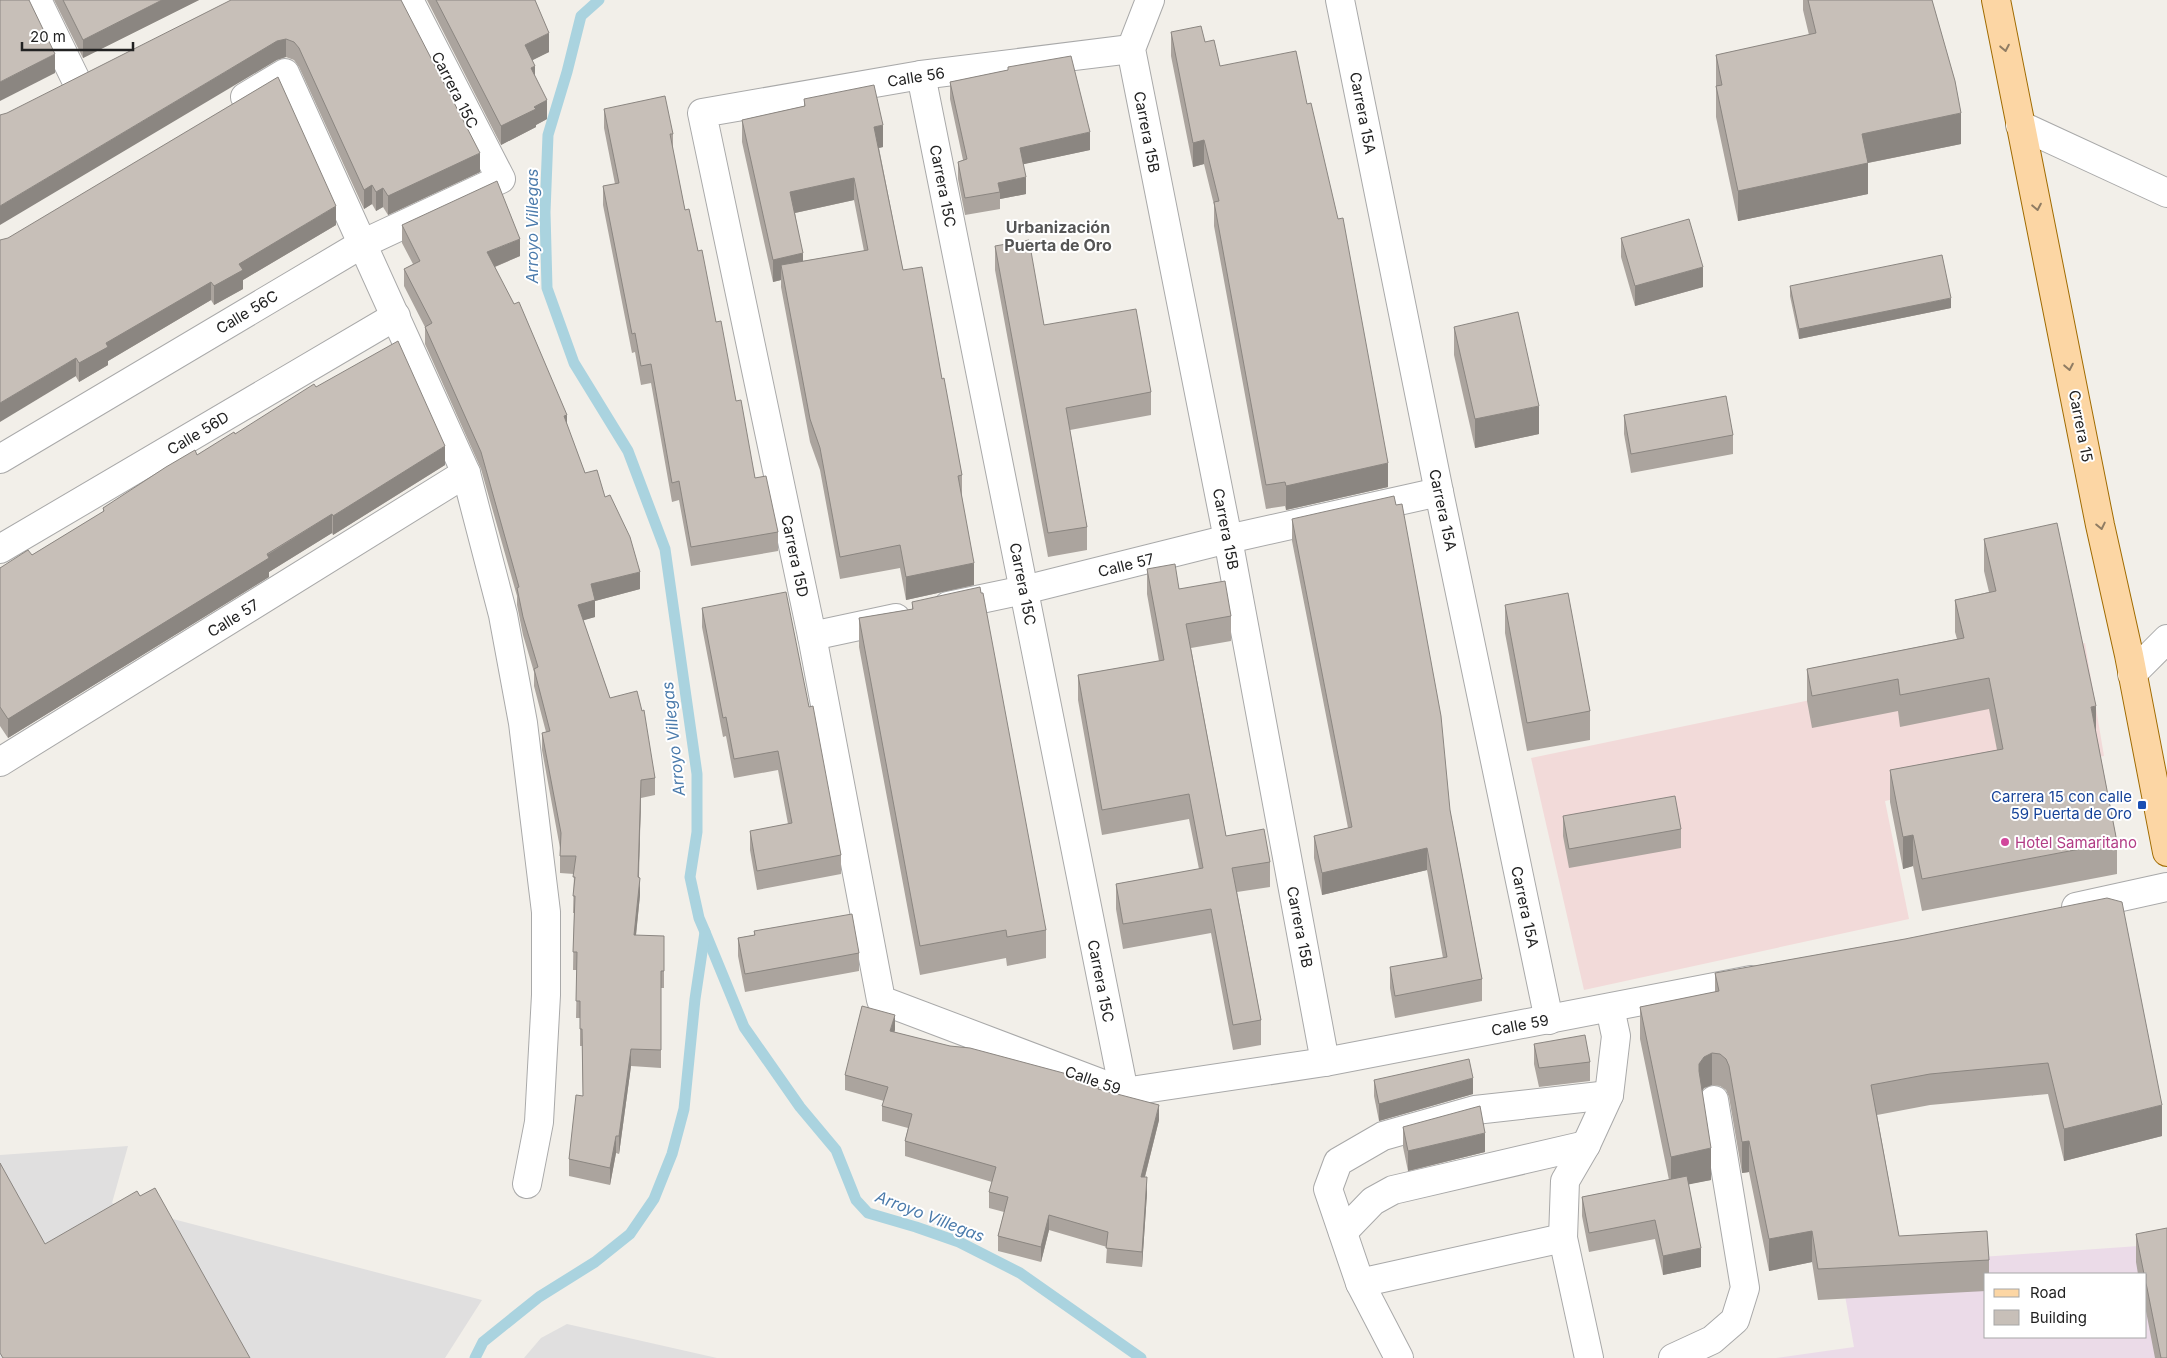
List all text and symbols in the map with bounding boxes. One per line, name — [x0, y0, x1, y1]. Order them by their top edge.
scale bar — [22, 20, 134, 52]
text: 20 m — [30, 27, 66, 46]
one-way arrow — [1999, 43, 2010, 52]
street label: Carrera 15C — [427, 48, 483, 132]
street label: Calle 56 — [886, 63, 946, 91]
street label: Carrera 15A — [1346, 70, 1380, 156]
street label: Carrera 15B — [1130, 90, 1164, 174]
street label: Carrera 15C — [926, 143, 960, 229]
water label: Arroyo Villegas — [522, 168, 542, 285]
one-way arrow — [2031, 203, 2041, 212]
district label: Urbanización Puerta de Oro — [1004, 217, 1112, 255]
street label: Calle 56C — [213, 286, 281, 338]
one-way arrow — [2063, 362, 2073, 371]
street label: Carrera 15 — [2065, 388, 2097, 464]
street label: Calle 56D — [164, 407, 232, 459]
street label: Carrera 15A — [1425, 467, 1461, 553]
street label: Carrera 15B — [1209, 487, 1243, 571]
street label: Carrera 15D — [777, 513, 813, 599]
one-way arrow — [2095, 521, 2105, 530]
street label: Carrera 15C — [1006, 541, 1040, 627]
street label: Calle 57 — [1096, 549, 1156, 581]
street label: Calle 57 — [204, 595, 262, 641]
water label: Arroyo Villegas — [657, 681, 689, 798]
place label: Carrera 15 con calle 59 Puerta de Oro — [1991, 787, 2132, 823]
marker: Carrera 15 con calle 59 Puerta de Oro — [2136, 799, 2148, 811]
place label: Hotel Samaritano — [2015, 833, 2137, 852]
marker: Hotel Samaritano — [1999, 836, 2011, 848]
street label: Carrera 15A — [1507, 864, 1543, 950]
street label: Carrera 15B — [1283, 885, 1317, 969]
street label: Carrera 15C — [1084, 938, 1118, 1024]
street label: Calle 59 — [1490, 1010, 1550, 1040]
street label: Calle 59 — [1062, 1062, 1124, 1098]
water label: Arroyo Villegas — [872, 1186, 987, 1246]
legend — [1984, 1273, 2147, 1338]
text: Road — [2030, 1283, 2066, 1302]
text: Building — [2030, 1308, 2087, 1327]

